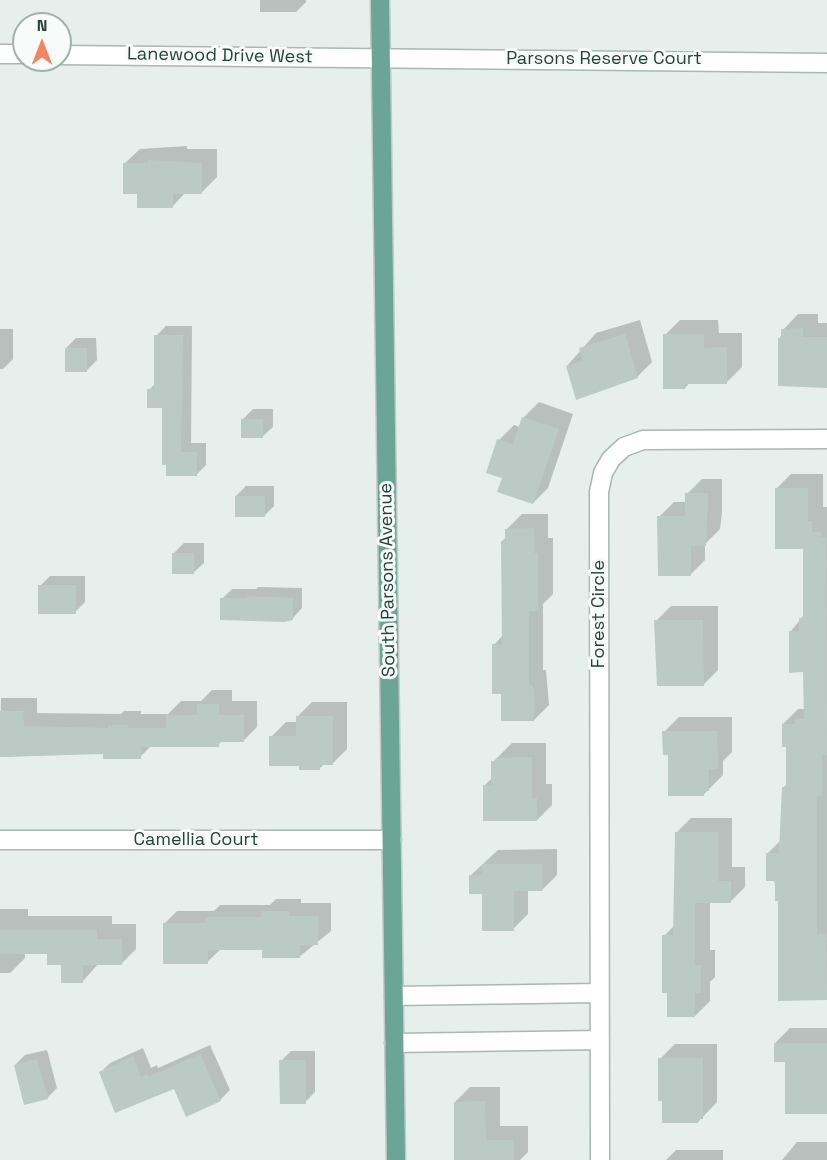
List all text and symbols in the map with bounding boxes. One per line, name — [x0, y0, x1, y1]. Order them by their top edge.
north arrow — [12, 12, 72, 72]
text: N — [37, 15, 47, 36]
street label: Lanewood Drive West — [127, 44, 313, 68]
street label: Parsons Reserve Court — [506, 48, 702, 70]
street label: South Parsons Avenue — [376, 483, 400, 677]
street label: Forest Circle — [588, 560, 610, 668]
street label: Camellia Court — [133, 829, 259, 851]

